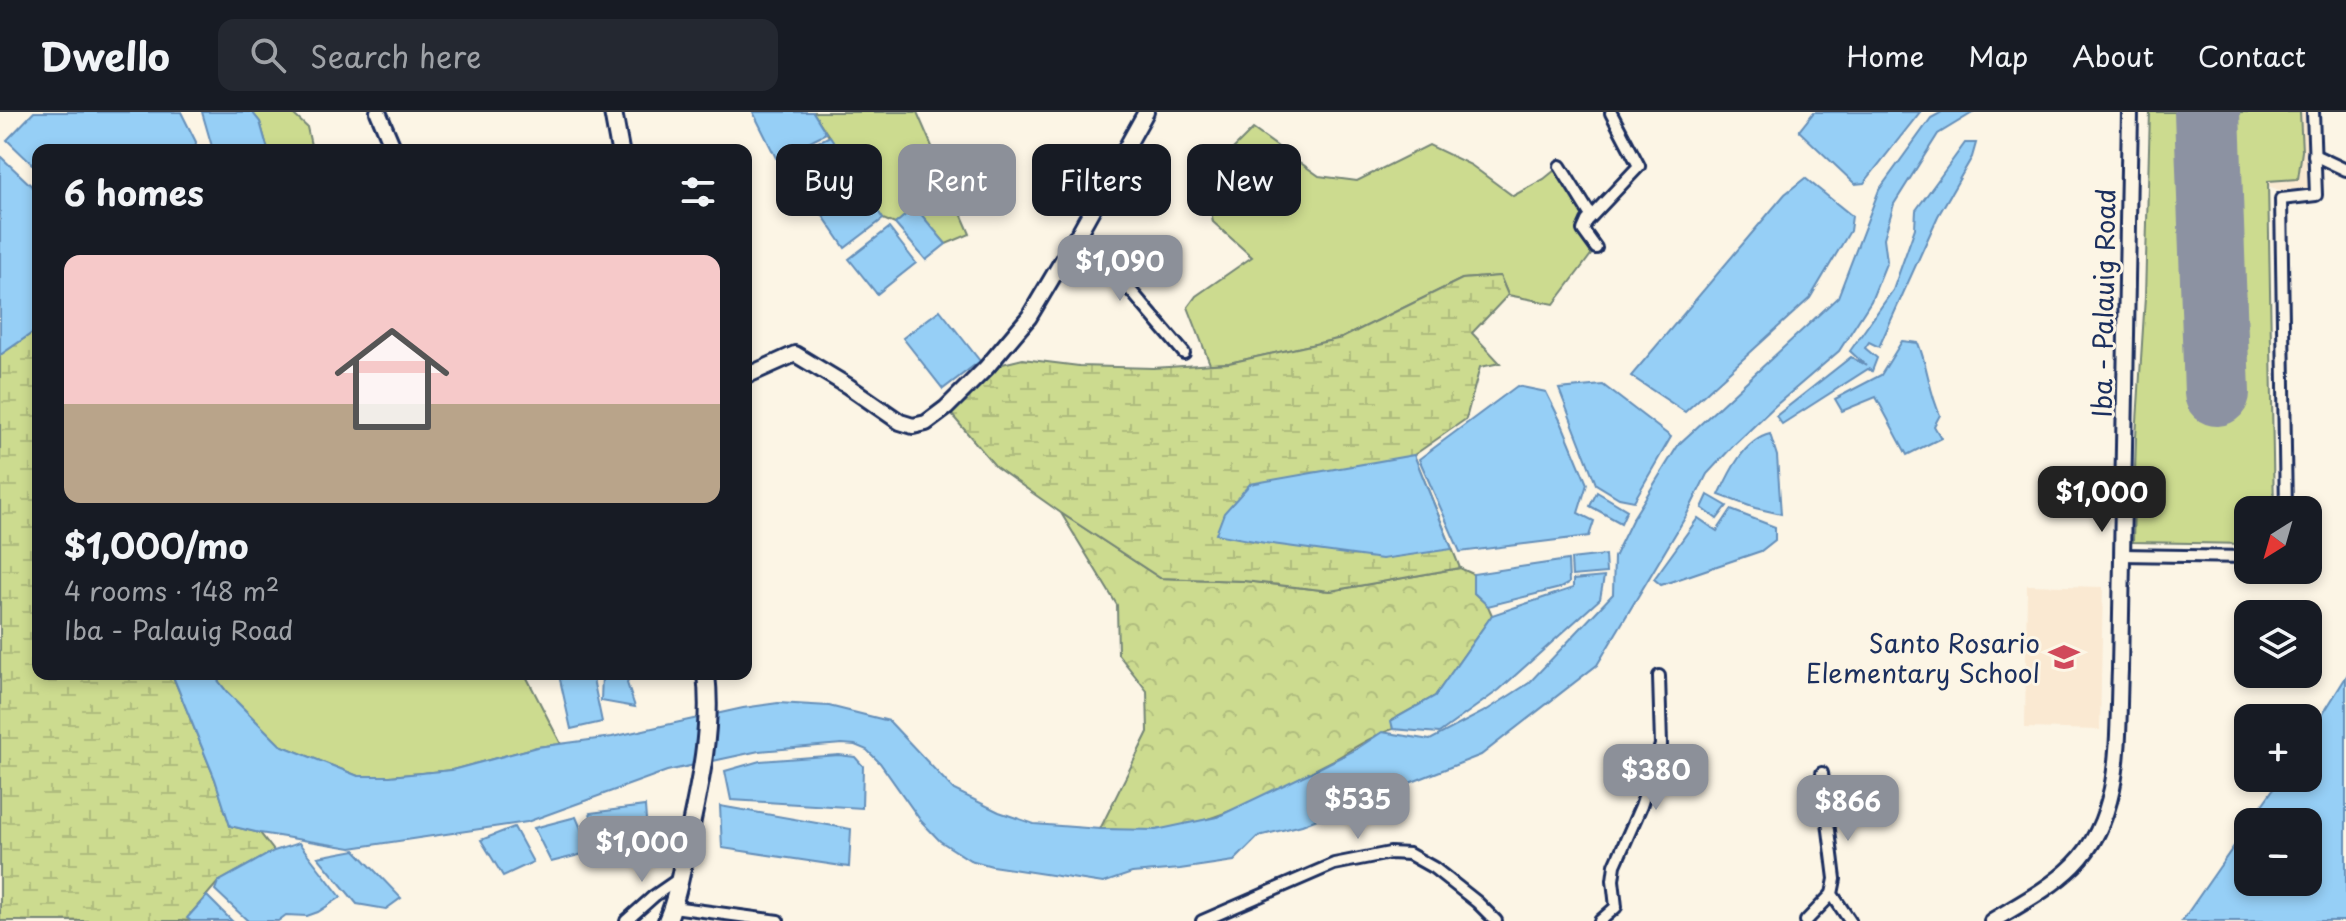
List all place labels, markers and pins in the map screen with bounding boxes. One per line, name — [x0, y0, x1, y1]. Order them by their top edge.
pin: $1,090 — [1055, 235, 1185, 303]
pin: $1,000 — [2037, 466, 2167, 534]
place label: Santo Rosario Elementary School — [1806, 623, 2040, 692]
school or university icon: Santo Rosario Elementary School — [2047, 640, 2081, 674]
pin: $380 — [1609, 744, 1703, 812]
pin: $535 — [1311, 773, 1405, 841]
pin: $866 — [1801, 775, 1895, 843]
pin: $1,000 — [577, 816, 707, 884]

